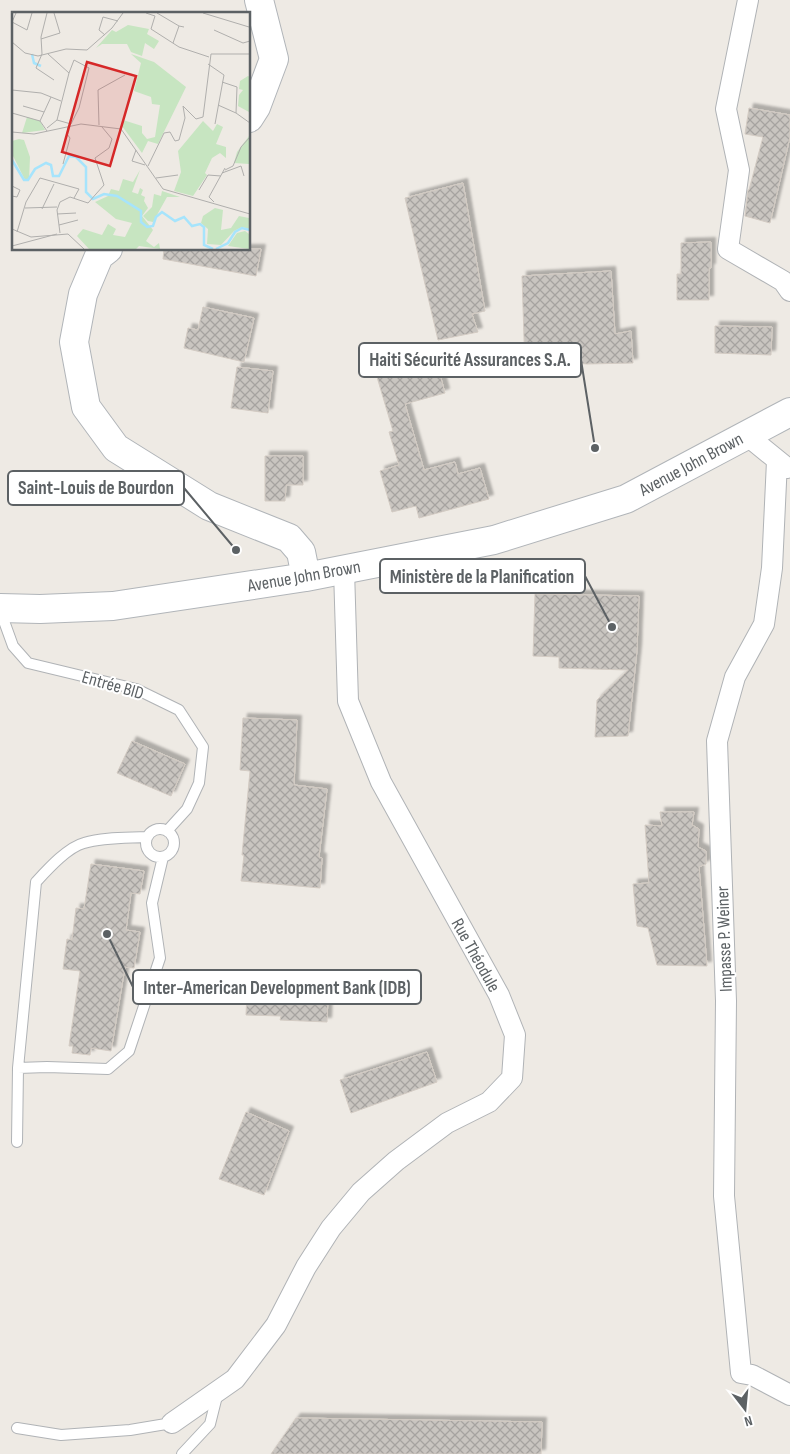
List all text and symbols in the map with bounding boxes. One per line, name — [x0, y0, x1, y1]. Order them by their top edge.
inset map — [12, 12, 250, 250]
callout: Haiti Sécurité Assurances S.A. — [359, 343, 581, 377]
text: Haiti Sécurité Assurances S.A. — [369, 349, 571, 372]
street label: Avenue John Brown — [635, 428, 747, 501]
callout: Saint-Louis de Bourdon — [8, 471, 184, 505]
text: Saint-Louis de Bourdon — [18, 477, 174, 500]
street label: Avenue John Brown — [245, 556, 362, 597]
callout: Ministère de la Planification — [380, 559, 585, 593]
text: Ministère de la Planification — [390, 566, 574, 589]
street label: Entrée BID — [79, 667, 146, 704]
street label: Impasse P. Weiner — [712, 886, 737, 992]
street label: Rue Théodule — [447, 915, 504, 996]
callout: Inter-American Development Bank (IDB) — [133, 970, 421, 1004]
text: Inter-American Development Bank (IDB) — [143, 977, 411, 1000]
north arrow — [720, 1384, 770, 1434]
text: N — [743, 1412, 754, 1430]

